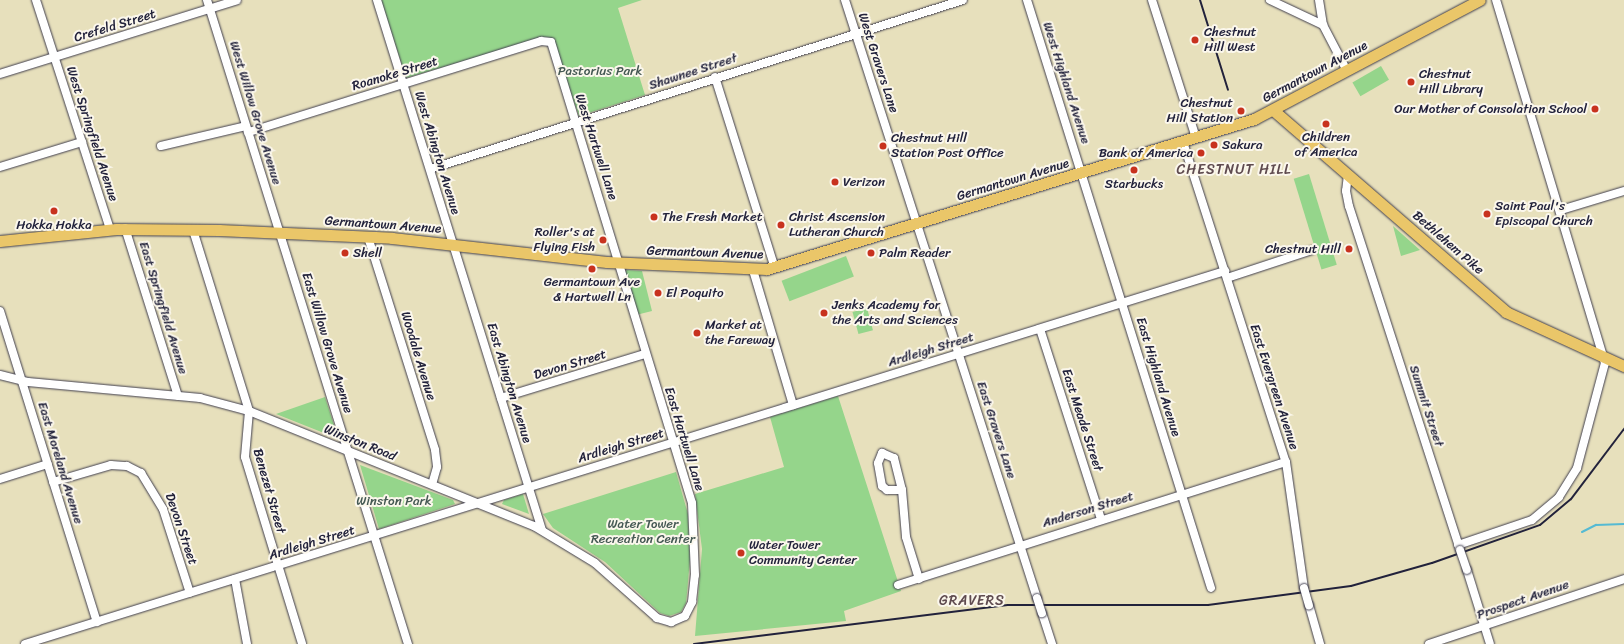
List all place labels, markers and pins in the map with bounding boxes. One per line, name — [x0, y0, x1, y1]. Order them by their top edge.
place label: Chestnut Hill West — [1204, 25, 1256, 56]
marker: Chestnut Hill West — [1189, 34, 1201, 46]
place label: Chestnut Hill Library — [1419, 67, 1483, 98]
marker: Chestnut Hill Library — [1406, 77, 1416, 87]
place label: Chestnut Hill Station — [1166, 96, 1233, 127]
place label: Our Mother of Consolation School — [1393, 101, 1587, 117]
marker: Our Mother of Consolation School — [1590, 104, 1600, 114]
marker: Chestnut Hill Station — [1236, 106, 1246, 116]
marker: Children of America — [1321, 119, 1331, 129]
place label: Children of America — [1295, 130, 1357, 161]
place label: Chestnut Hill Station Post Office — [891, 131, 1004, 162]
place label: Sakura — [1222, 137, 1262, 153]
marker: Sakura — [1209, 140, 1219, 150]
marker: Chestnut Hill Station Post Office — [878, 141, 888, 151]
place label: Bank of America — [1098, 145, 1193, 161]
marker: Bank of America — [1196, 148, 1206, 158]
marker: Starbucks — [1129, 165, 1139, 175]
place label: Verizon — [843, 174, 885, 190]
place label: Starbucks — [1105, 176, 1163, 192]
marker: Verizon — [830, 177, 840, 187]
place label: Saint Paul's Episcopal Church — [1495, 199, 1593, 230]
marker: Hokka Hokka — [49, 206, 59, 216]
place label: The Fresh Market — [662, 209, 763, 225]
marker: Saint Paul's Episcopal Church — [1482, 209, 1492, 219]
place label: Christ Ascension Lutheran Church — [789, 210, 885, 241]
marker: The Fresh Market — [649, 212, 659, 222]
place label: Hokka Hokka — [16, 217, 92, 233]
marker: Christ Ascension Lutheran Church — [776, 220, 786, 230]
place label: Roller's at Flying Fish — [533, 225, 595, 256]
marker: Roller's at Flying Fish — [598, 235, 608, 245]
place label: Chestnut Hill — [1265, 241, 1341, 257]
marker: Chestnut Hill — [1344, 244, 1354, 254]
place label: Shell — [353, 245, 382, 261]
place label: Palm Reader — [879, 245, 950, 261]
marker: Shell — [340, 248, 350, 258]
marker: Palm Reader — [866, 248, 876, 258]
marker: Germantown Ave & Hartwell Ln — [587, 264, 597, 274]
place label: Germantown Ave & Hartwell Ln — [544, 275, 640, 306]
place label: El Poquito — [666, 285, 724, 301]
marker: El Poquito — [653, 288, 663, 298]
place label: Jenks Academy for the Arts and Sciences — [832, 298, 957, 329]
marker: Jenks Academy for the Arts and Sciences — [819, 308, 829, 318]
place label: Market at the Fareway — [705, 318, 775, 349]
marker: Market at the Fareway — [692, 328, 702, 338]
place label: Water Tower Community Center — [749, 538, 857, 569]
marker: Water Tower Community Center — [736, 548, 746, 558]

